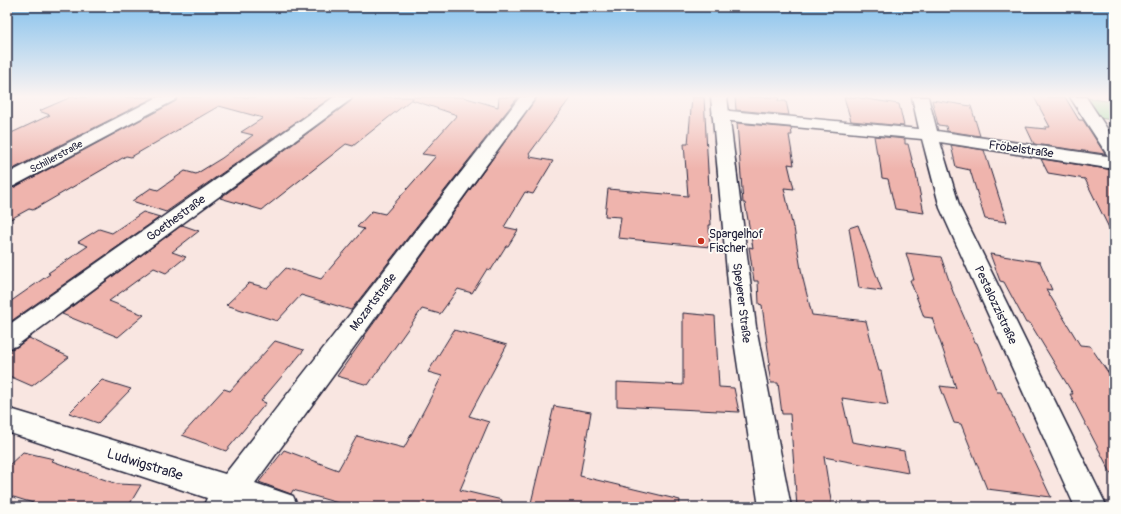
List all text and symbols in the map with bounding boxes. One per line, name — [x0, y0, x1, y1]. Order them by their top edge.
street label: Schillerstraße — [28, 138, 85, 176]
street label: Fröbelstraße — [988, 138, 1054, 161]
street label: Goethestraße — [144, 192, 209, 245]
place label: Spargelhof Fischer — [709, 227, 763, 256]
marker: Spargelhof Fischer — [696, 236, 706, 246]
street label: Speyerer Straße — [729, 262, 754, 344]
street label: Pestalozzistraße — [971, 264, 1020, 347]
street label: Mozartstraße — [347, 270, 400, 334]
street label: Ludwigstraße — [105, 445, 185, 484]

